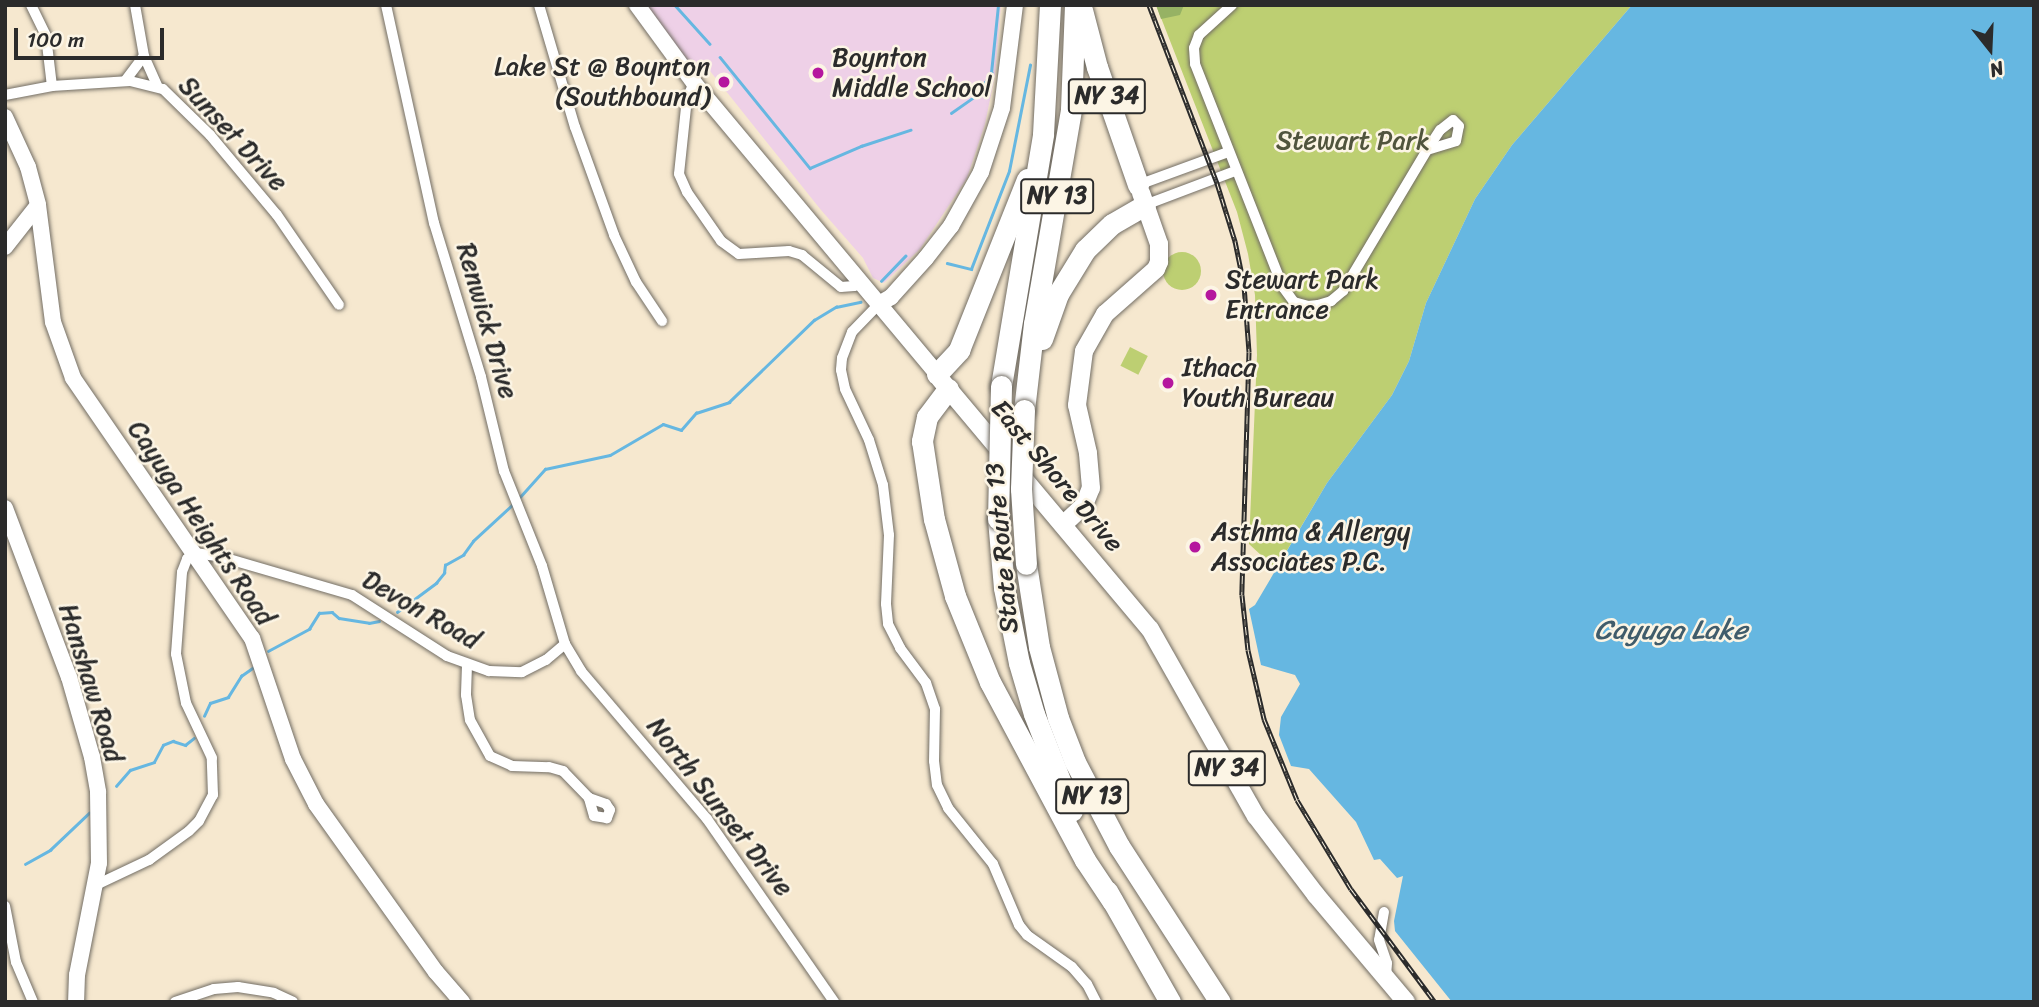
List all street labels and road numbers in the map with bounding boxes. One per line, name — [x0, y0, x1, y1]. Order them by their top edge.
street label: Sunset Drive — [172, 70, 294, 198]
road number: NY 34 — [1067, 76, 1147, 116]
road number: NY 13 — [1018, 176, 1096, 216]
street label: Renwick Drive — [450, 239, 524, 403]
street label: East Shore Drive — [984, 393, 1130, 559]
street label: Cayuga Heights Road — [121, 415, 281, 631]
street label: State Route 13 — [979, 461, 1025, 635]
street label: Devon Road — [357, 564, 485, 656]
street label: Hanshaw Road — [52, 600, 130, 766]
street label: North Sunset Drive — [640, 711, 800, 903]
road number: NY 34 — [1187, 748, 1267, 788]
road number: NY 13 — [1054, 776, 1130, 816]

